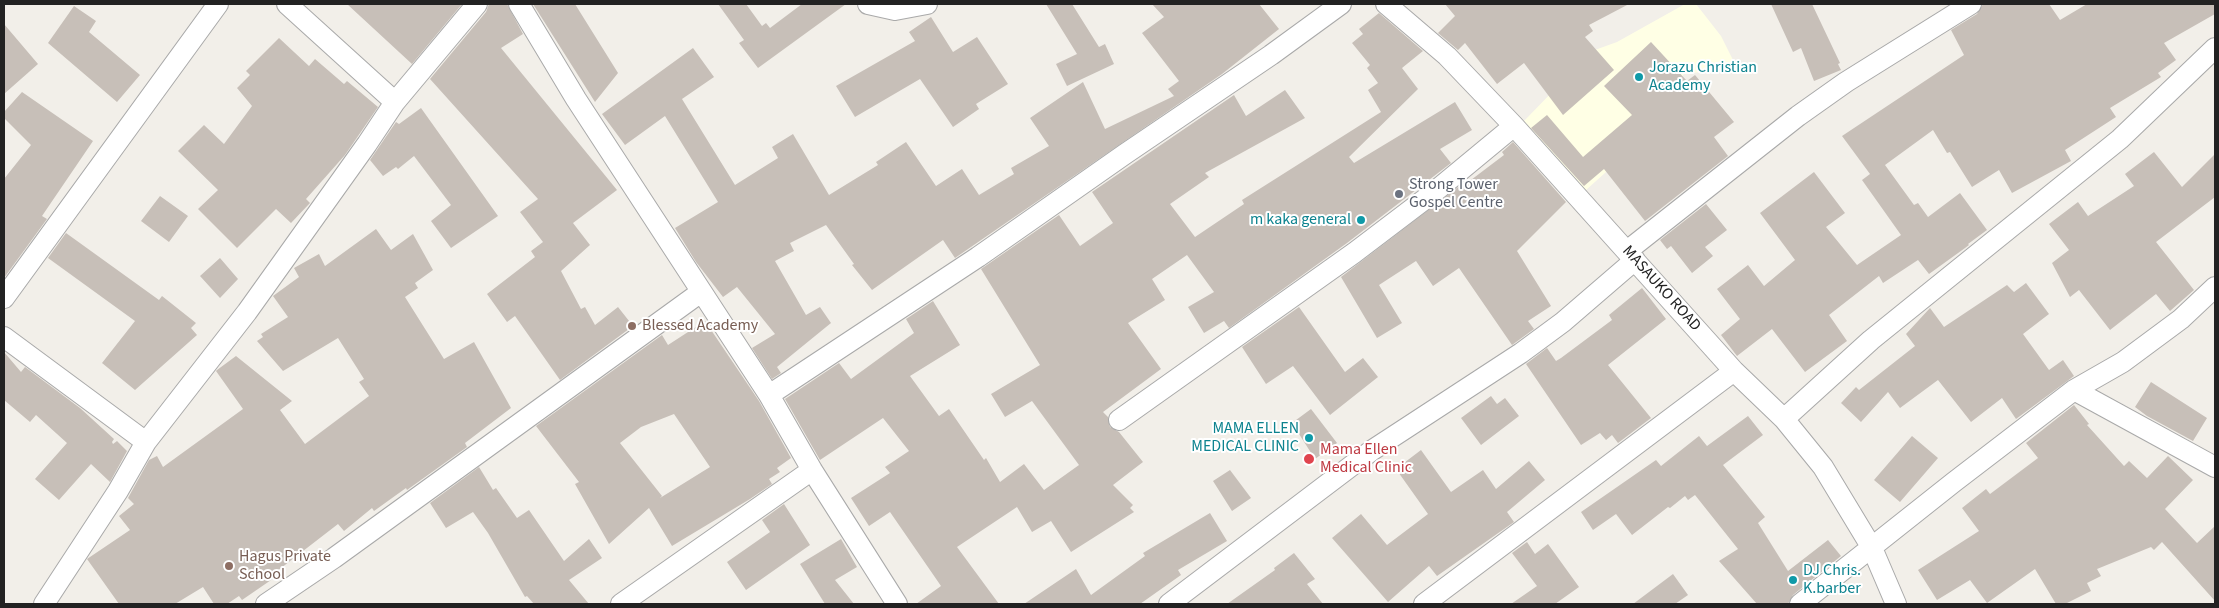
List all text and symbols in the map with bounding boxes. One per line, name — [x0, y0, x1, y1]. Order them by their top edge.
place label: Jorazu Christian Academy — [1649, 58, 1757, 96]
marker: Jorazu Christian Academy — [1633, 71, 1645, 83]
place label: Strong Tower Gospel Centre — [1409, 175, 1503, 213]
marker: Strong Tower Gospel Centre — [1393, 188, 1405, 200]
place label: m kaka general — [1250, 210, 1351, 230]
marker: m kaka general — [1355, 214, 1367, 226]
street label: MASAUKO ROAD — [1618, 242, 1704, 336]
place label: Blessed Academy — [642, 316, 758, 336]
marker: Blessed Academy — [626, 320, 638, 332]
place label: MAMA ELLEN MEDICAL CLINIC — [1191, 419, 1299, 457]
marker: MAMA ELLEN MEDICAL CLINIC — [1303, 432, 1315, 444]
place label: Mama Ellen Medical Clinic — [1320, 440, 1412, 478]
marker: Mama Ellen Medical Clinic — [1302, 452, 1316, 466]
place label: Hagus Private School — [239, 547, 331, 585]
marker: Hagus Private School — [223, 560, 235, 572]
place label: DJ Chris. K.barber — [1803, 561, 1861, 599]
marker: DJ Chris. K.barber — [1787, 574, 1799, 586]

